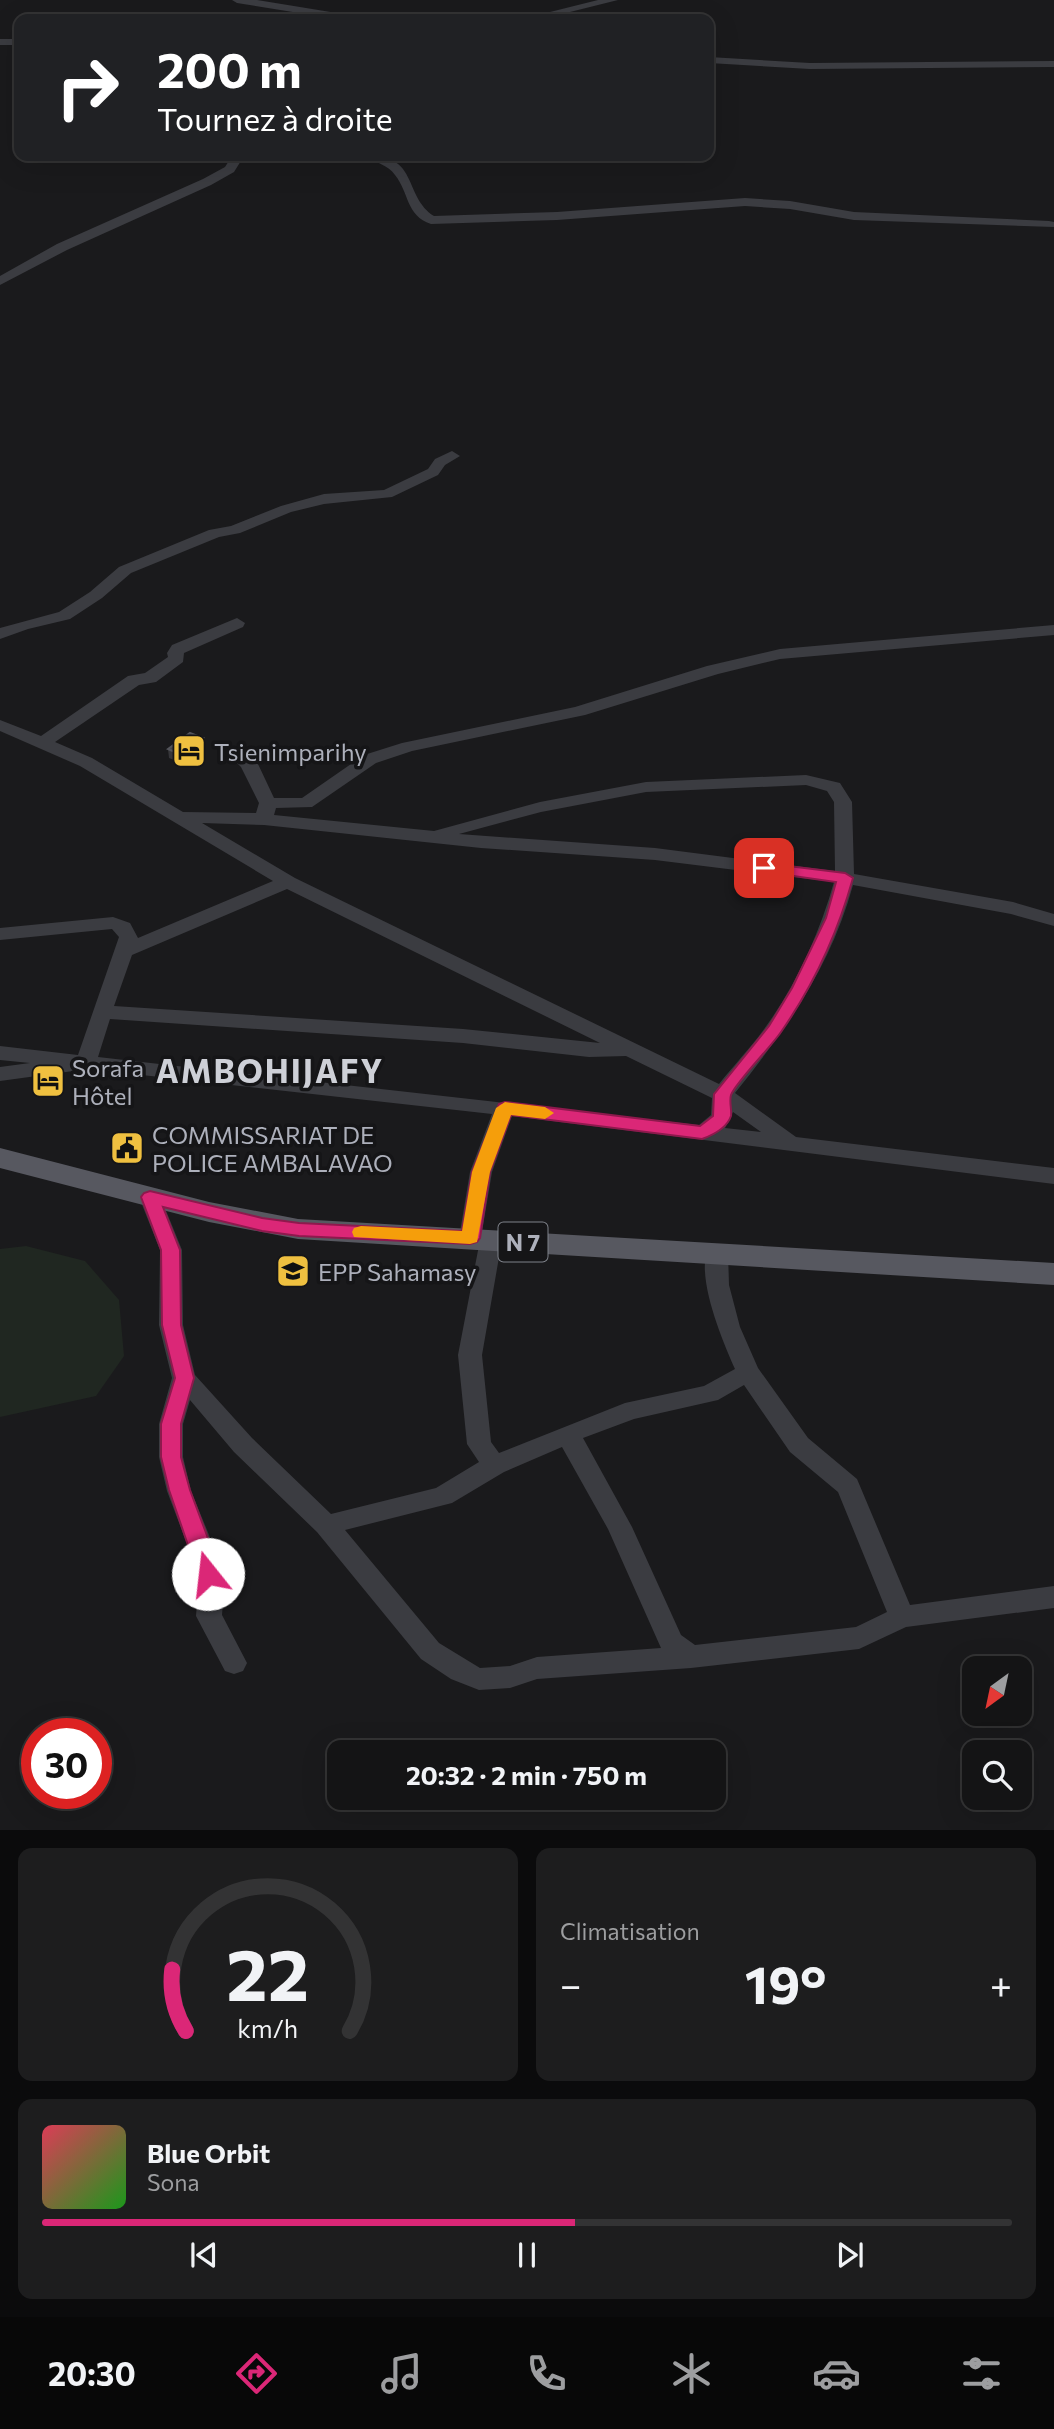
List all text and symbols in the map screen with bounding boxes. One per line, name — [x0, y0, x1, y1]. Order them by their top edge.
text: 200 m — [157, 38, 302, 98]
icon: right — [42, 42, 133, 133]
text: Tournez à droite — [157, 98, 393, 138]
hotel icon: Tsienimparihy — [170, 732, 208, 770]
place label: Tsienimparihy — [214, 737, 367, 766]
pin — [734, 838, 794, 898]
icon: arrive — [745, 849, 783, 887]
district label: AMBOHIJAFY — [156, 1050, 384, 1090]
place label: Sorafa Hôtel — [72, 1053, 144, 1110]
hotel icon: Sorafa Hôtel — [29, 1062, 67, 1100]
place label: COMMISSARIAT DE POLICE AMBALAVAO — [152, 1120, 393, 1177]
public building icon: COMMISSARIAT DE POLICE AMBALAVAO — [108, 1129, 146, 1167]
road number: N 7 — [498, 1222, 548, 1261]
school or university icon: EPP Sahamasy — [274, 1252, 312, 1290]
place label: EPP Sahamasy — [318, 1257, 477, 1286]
position arrow — [171, 1537, 245, 1611]
north arrow — [962, 1656, 1032, 1726]
map controls — [962, 1656, 1032, 1810]
speed limit sign: 30 — [21, 1718, 112, 1809]
button: search — [962, 1740, 1032, 1810]
text: 20:32 · 2 min · 750 m — [406, 1759, 647, 1790]
text: Climatisation — [560, 1917, 700, 1945]
text: 22 — [227, 1927, 309, 2016]
text: 19° — [745, 1951, 826, 2015]
text: − — [560, 1960, 582, 2007]
text: + — [990, 1960, 1012, 2007]
text: km/h — [238, 2012, 298, 2042]
text: Blue Orbit — [147, 2137, 270, 2168]
text: Sona — [147, 2168, 199, 2196]
icon: previous — [185, 2236, 223, 2274]
icon: pause — [508, 2236, 546, 2274]
icon: next — [831, 2236, 869, 2274]
icon: directions — [232, 2349, 281, 2398]
icon: music — [377, 2349, 426, 2398]
icon: phone — [522, 2349, 571, 2398]
icon: climate — [667, 2349, 716, 2398]
icon: car — [812, 2349, 861, 2398]
icon: filters — [957, 2349, 1006, 2398]
text: 20:30 — [48, 2353, 136, 2393]

